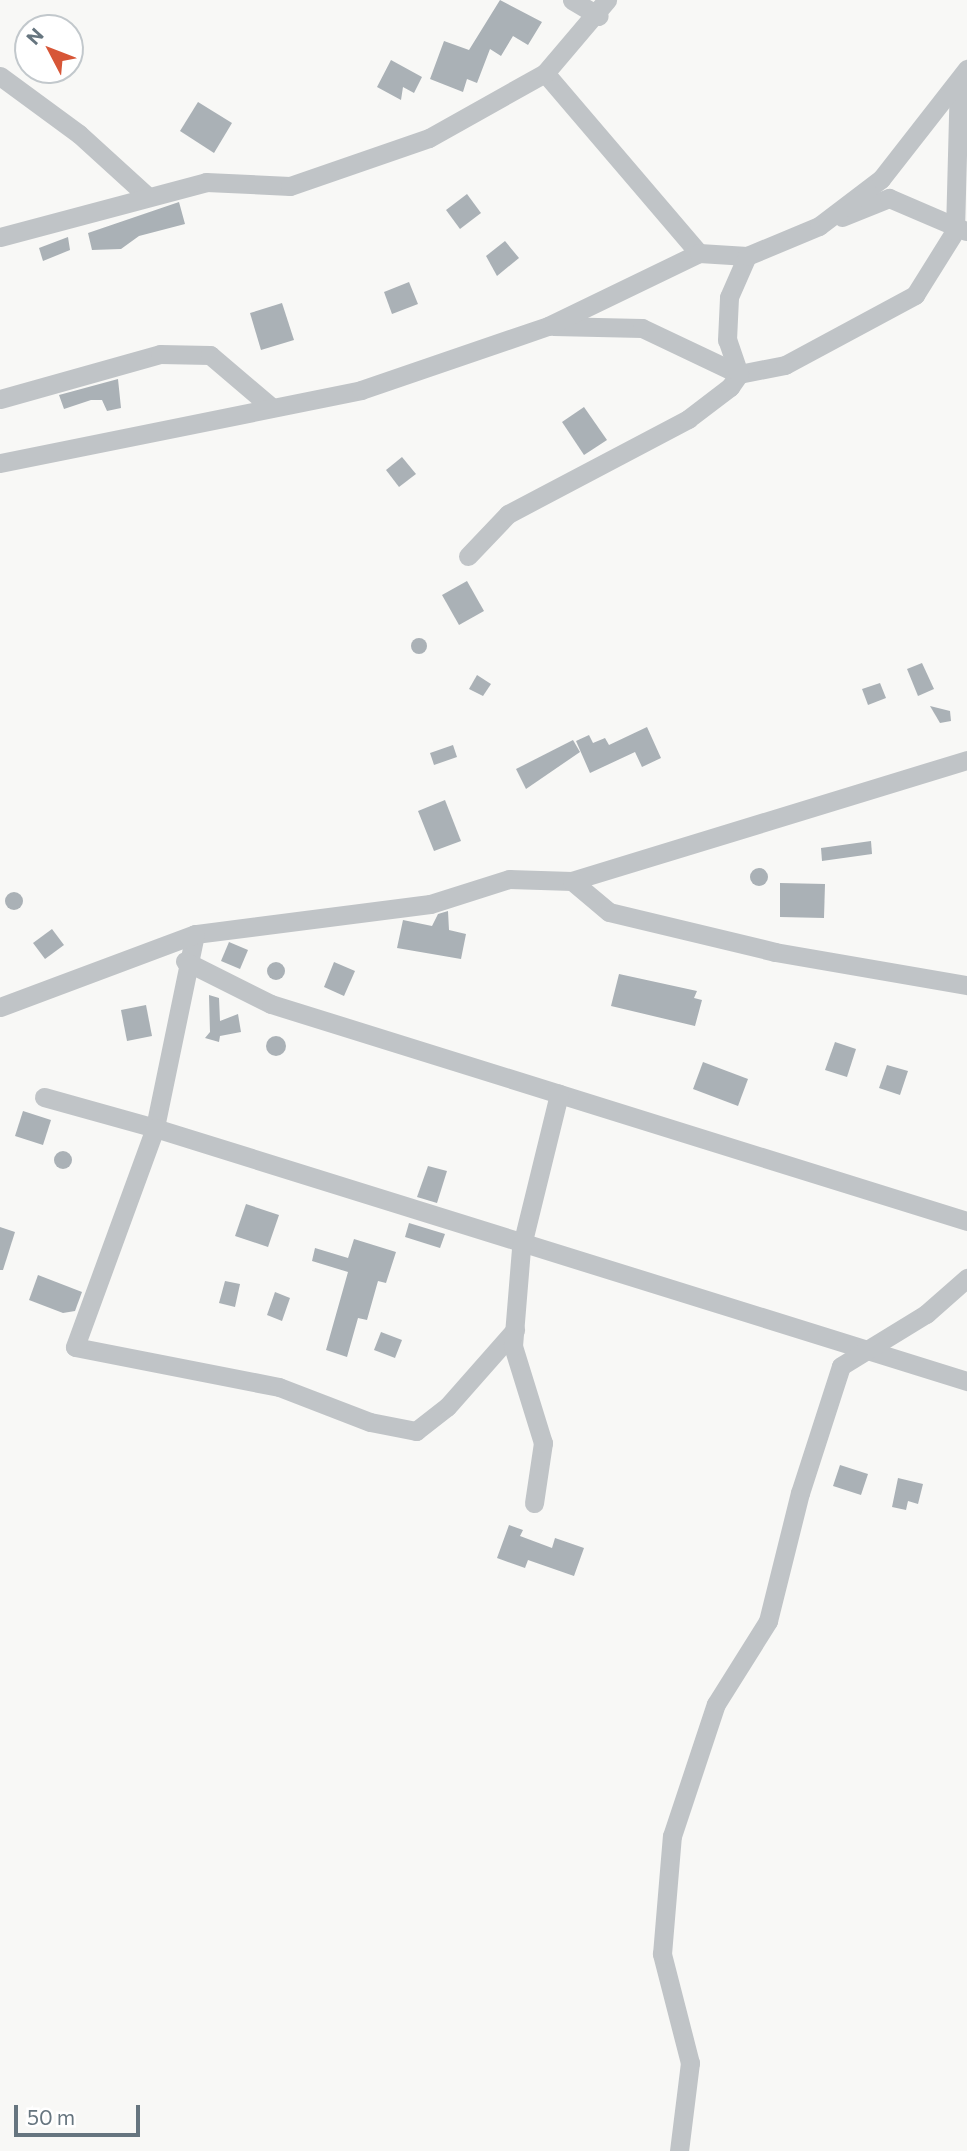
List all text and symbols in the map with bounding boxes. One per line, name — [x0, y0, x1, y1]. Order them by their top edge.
north arrow — [14, 14, 84, 84]
text: N — [21, 23, 48, 49]
scale bar — [18, 2092, 144, 2136]
text: 50 m — [27, 2104, 75, 2129]

